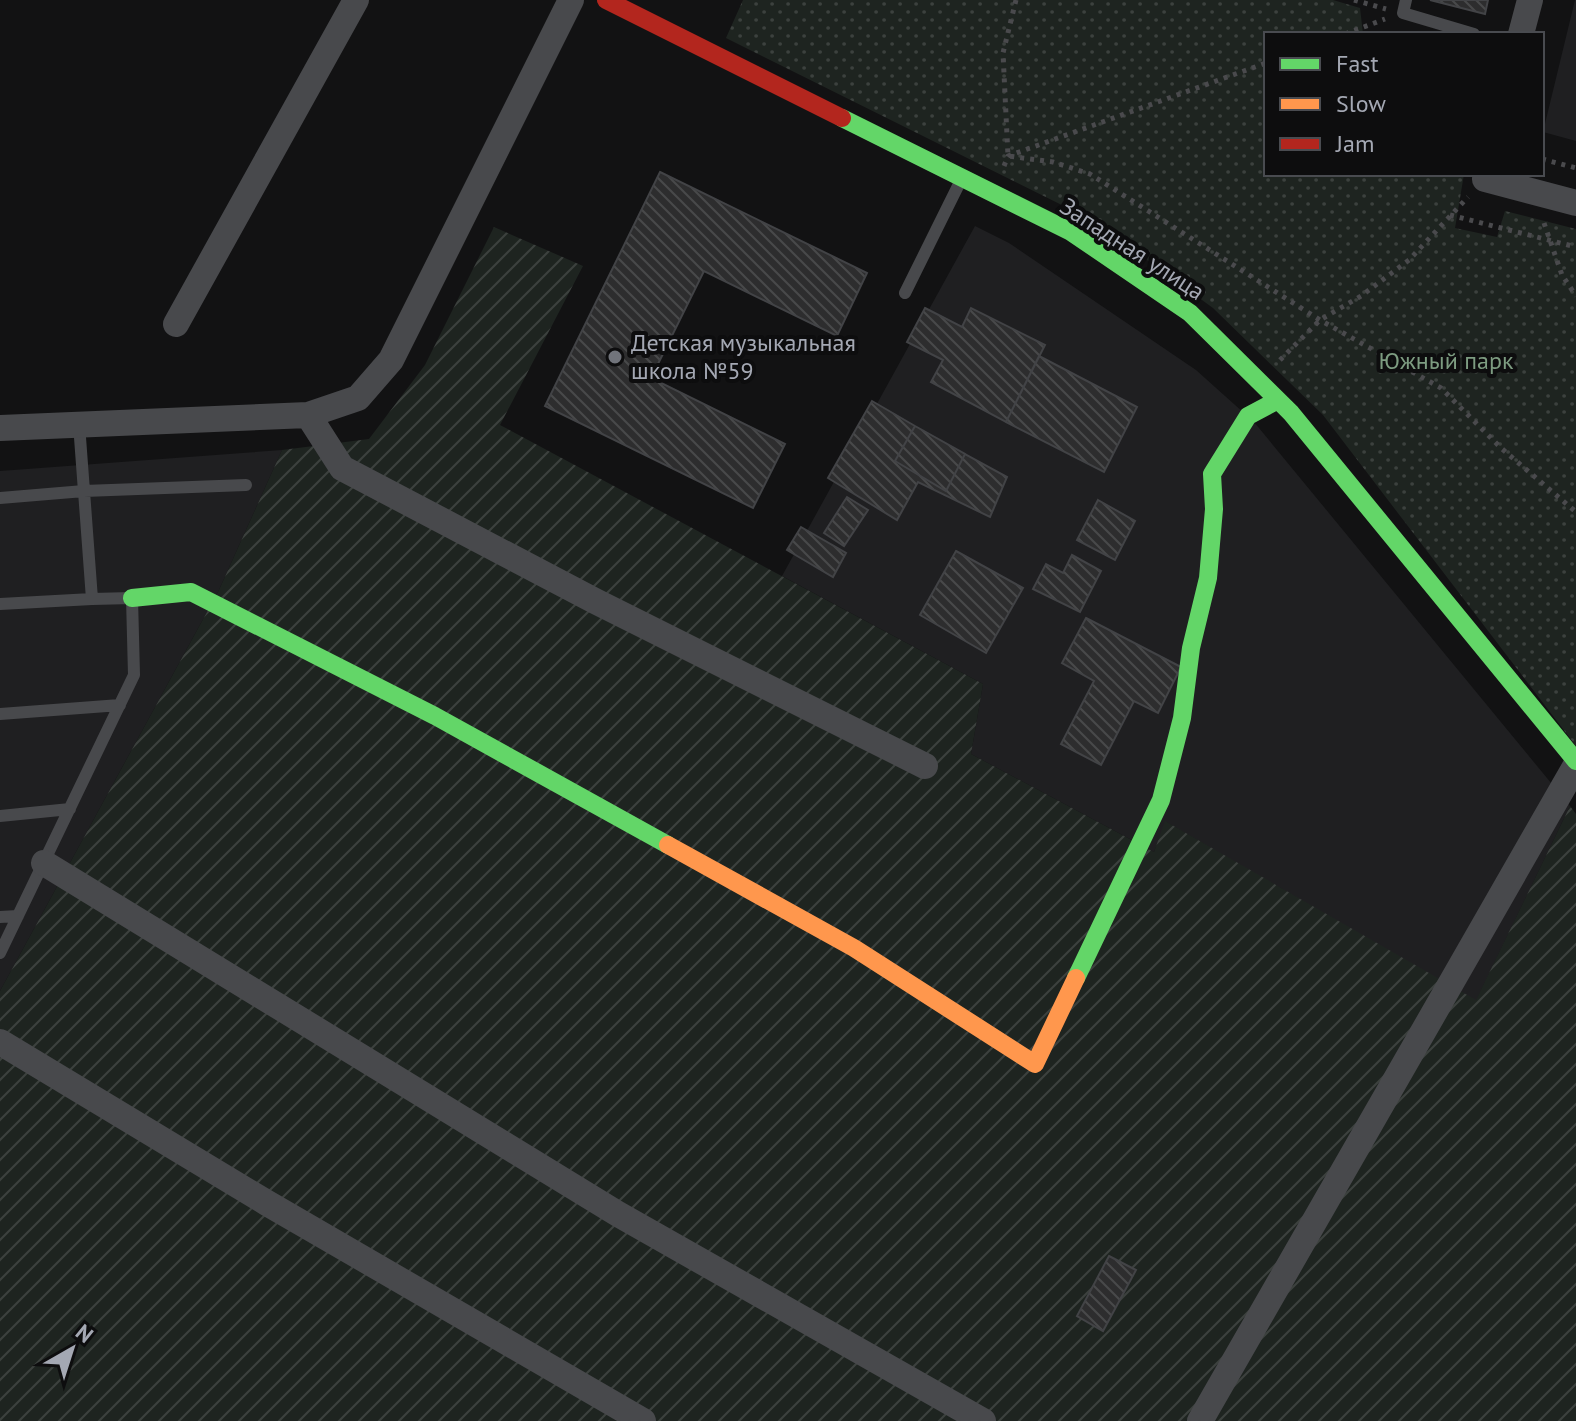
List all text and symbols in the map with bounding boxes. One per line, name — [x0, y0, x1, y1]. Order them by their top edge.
legend — [1264, 32, 1544, 176]
text: Fast — [1336, 48, 1379, 79]
text: Slow — [1336, 88, 1386, 119]
text: Jam — [1335, 128, 1374, 159]
street label: Западная улица — [1054, 190, 1210, 307]
place label: Детская музыкальная школа №59 — [631, 327, 856, 386]
park label: Южный парк — [1379, 345, 1514, 376]
marker: Детская музыкальная школа №59 — [606, 348, 624, 366]
north arrow — [32, 1309, 112, 1389]
text: N — [70, 1318, 99, 1349]

